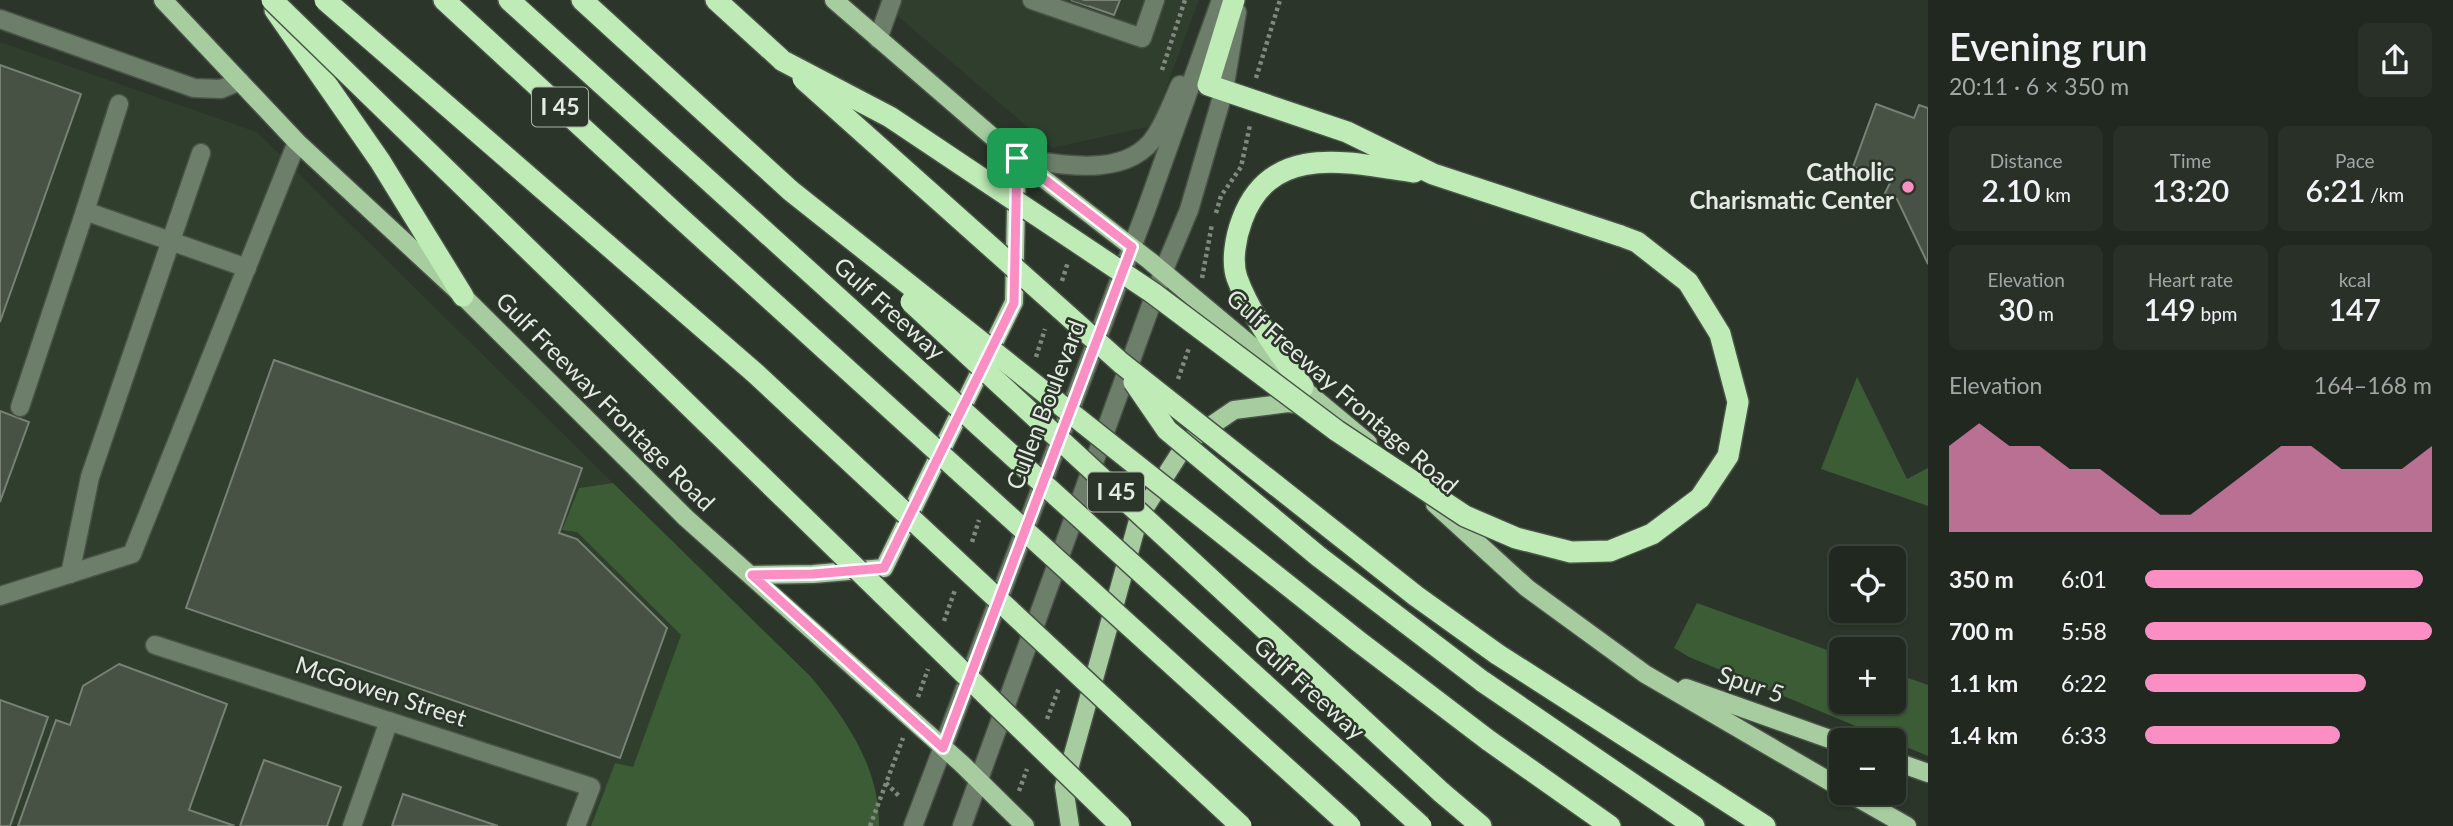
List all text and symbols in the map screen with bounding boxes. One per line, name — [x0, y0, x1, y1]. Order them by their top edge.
text: Evening run — [1949, 23, 2148, 69]
button: share — [2358, 23, 2432, 97]
text: 20:11 · 6 × 350 m — [1949, 72, 2129, 100]
road number: I 45 — [532, 88, 588, 127]
pin — [987, 128, 1047, 188]
icon: arrive — [998, 139, 1036, 177]
text: Distance — [1990, 149, 2063, 172]
text: Time — [2170, 149, 2211, 172]
text: Pace — [2335, 149, 2375, 172]
place label: Catholic Charismatic Center — [1689, 157, 1894, 214]
text: 2.10 — [1981, 172, 2041, 208]
text: 13:20 — [2152, 172, 2229, 208]
text: 6:21 — [2306, 172, 2365, 208]
marker: Catholic Charismatic Center — [1900, 179, 1916, 195]
text: km — [2041, 183, 2071, 206]
text: /km — [2365, 183, 2404, 206]
street label: Gulf Freeway — [829, 251, 952, 366]
text: Elevation — [1988, 268, 2065, 291]
text: Heart rate — [2148, 268, 2233, 291]
text: kcal — [2339, 268, 2371, 291]
street label: Gulf Freeway Frontage Road — [1221, 282, 1465, 499]
street label: Gulf Freeway Frontage Road — [491, 286, 721, 516]
text: 30 — [1999, 291, 2033, 327]
text: 149 — [2144, 291, 2196, 327]
text: 147 — [2329, 291, 2381, 327]
text: m — [2033, 302, 2054, 325]
text: bpm — [2196, 302, 2237, 325]
street label: Cullen Boulevard — [999, 316, 1090, 493]
text: Elevation — [1949, 371, 2042, 399]
text: 164–168 m — [2314, 371, 2432, 399]
road number: I 45 — [1088, 472, 1144, 512]
map controls — [1829, 546, 1906, 805]
button: locate — [1829, 546, 1906, 623]
text: 350 m — [1949, 565, 2014, 593]
text: 6:01 — [2061, 565, 2107, 593]
text: 700 m — [1949, 617, 2014, 645]
text: 5:58 — [2061, 617, 2107, 645]
street label: Gulf Freeway — [1249, 631, 1372, 746]
button: + — [1829, 637, 1906, 714]
street label: McGowen Street — [292, 649, 471, 732]
street label: Spur 5 — [1715, 659, 1788, 708]
text: 1.1 km — [1949, 669, 2018, 697]
text: 6:22 — [2061, 669, 2107, 697]
text: 1.4 km — [1949, 721, 2018, 749]
text: 6:33 — [2061, 721, 2107, 749]
button: − — [1829, 728, 1906, 805]

